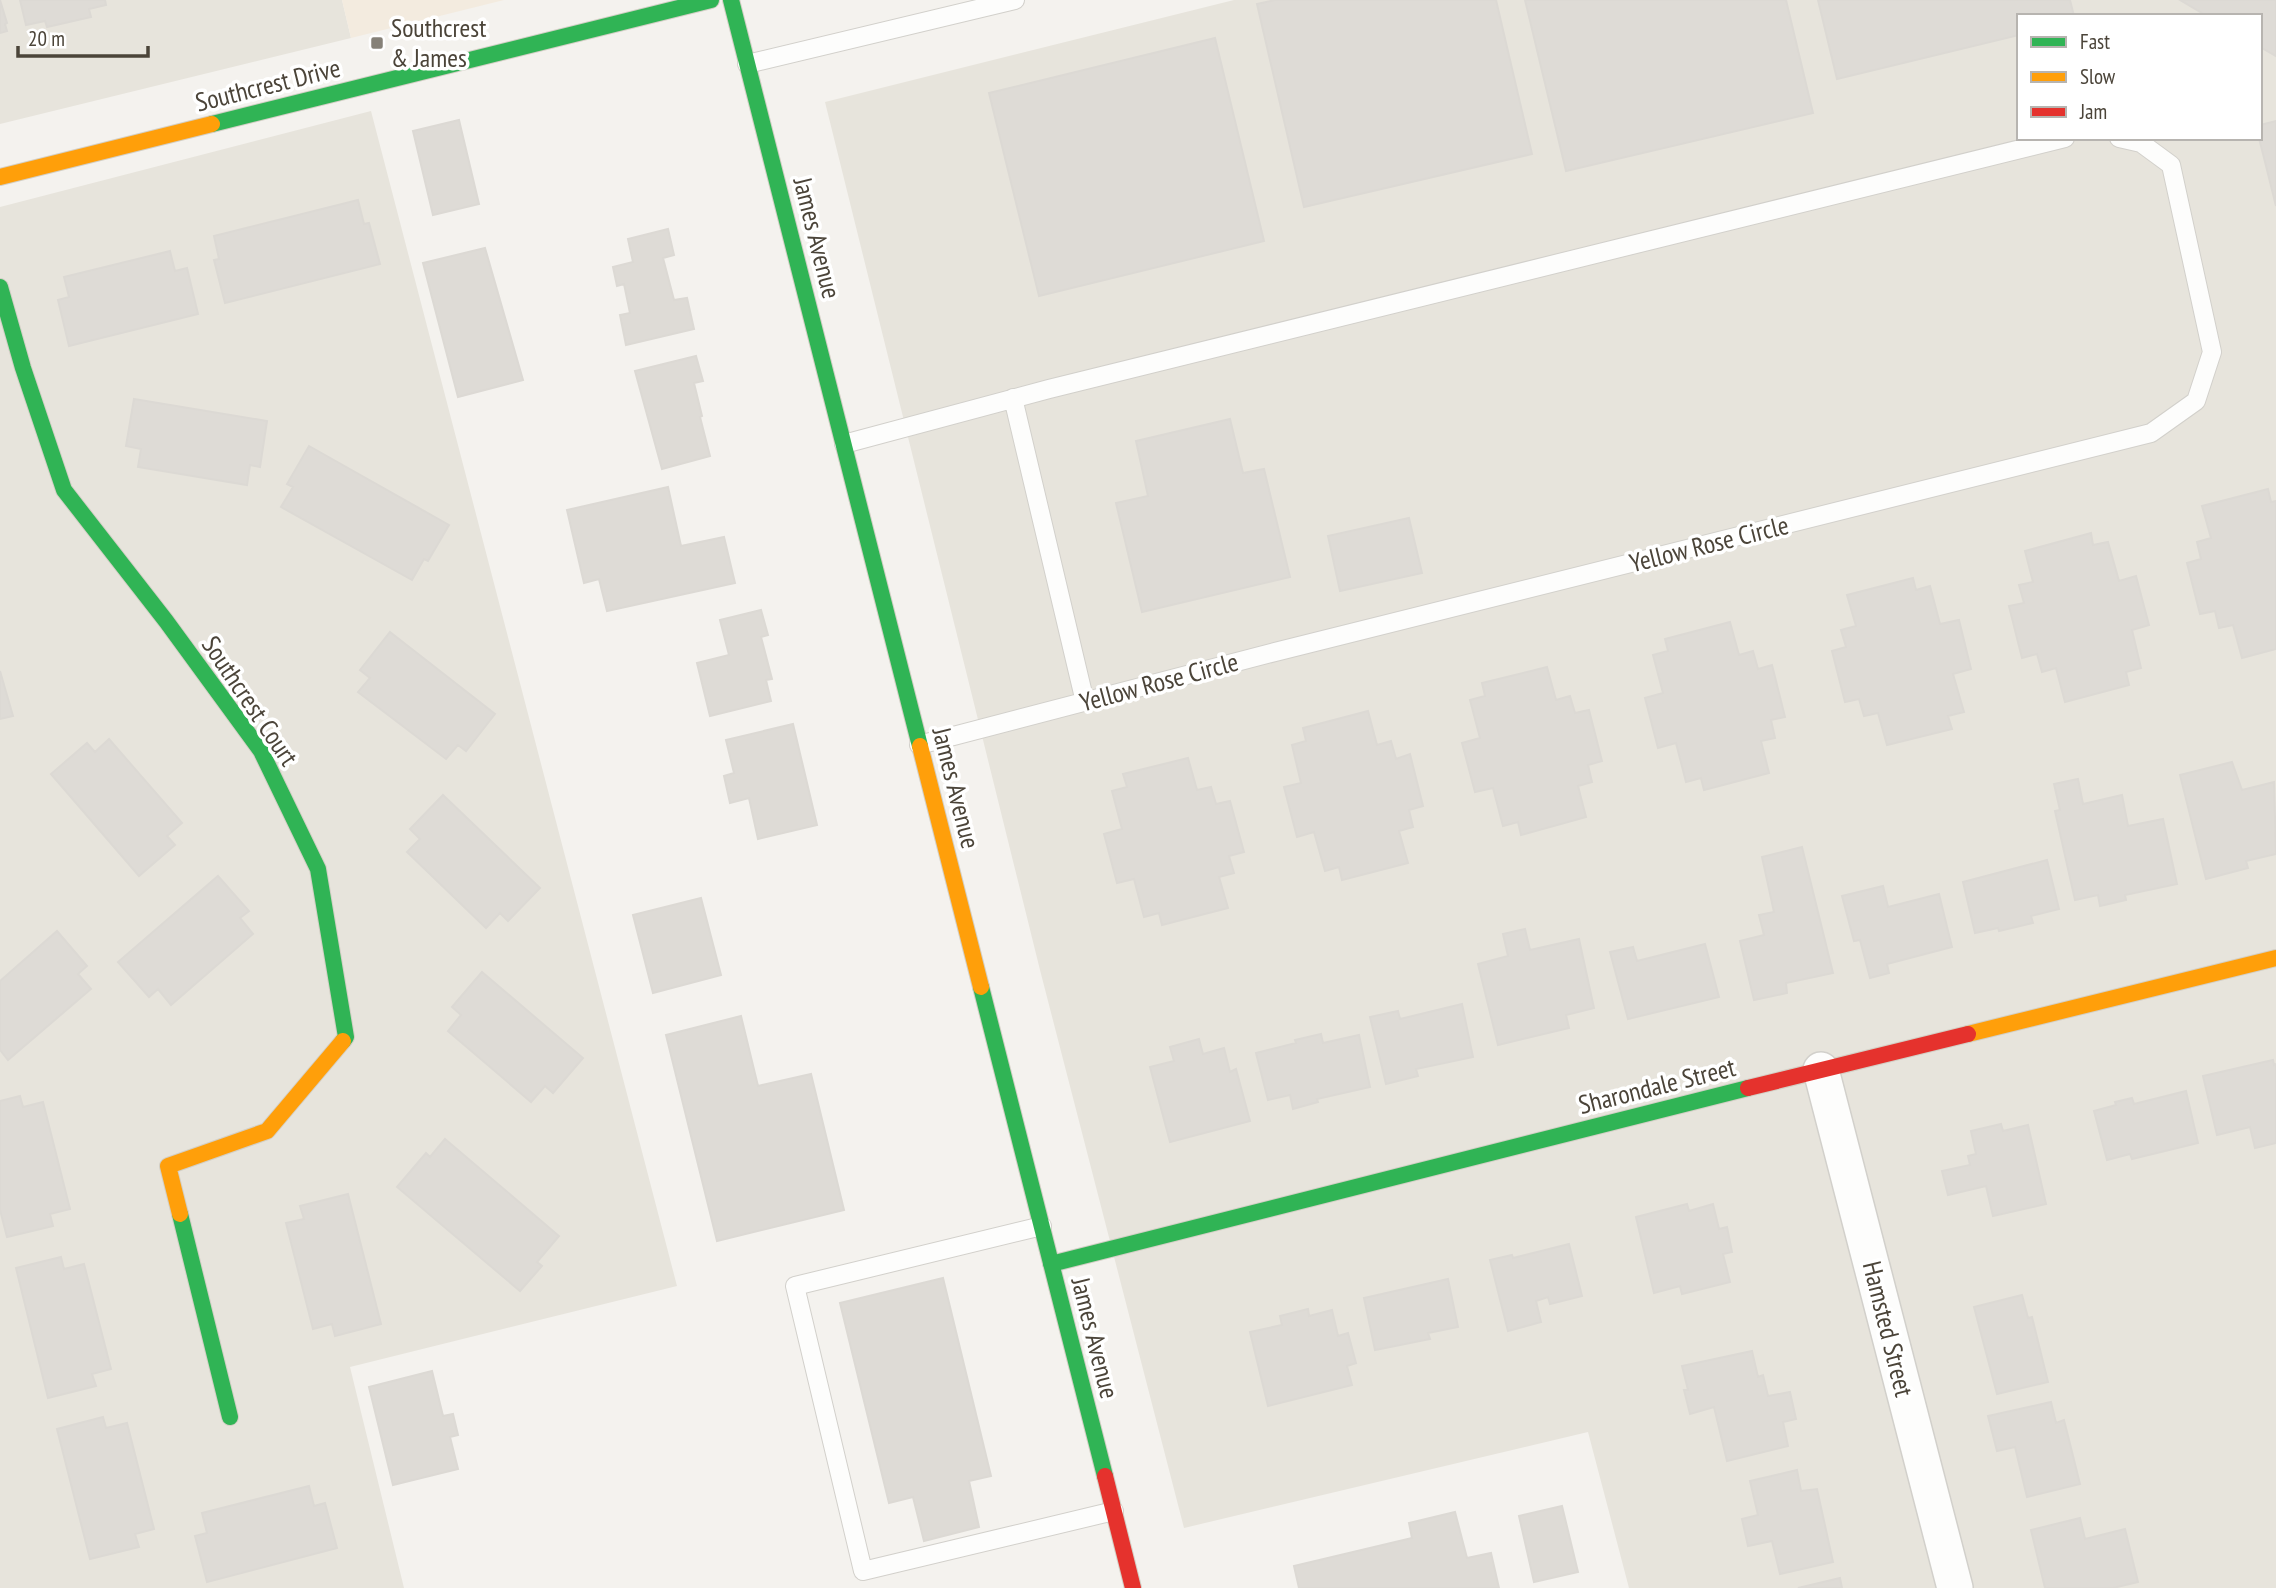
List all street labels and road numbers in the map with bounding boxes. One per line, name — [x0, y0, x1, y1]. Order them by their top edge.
street label: Southcrest Drive — [192, 51, 344, 118]
street label: James Avenue — [786, 173, 848, 302]
street label: Yellow Rose Circle — [1626, 508, 1792, 579]
street label: Southcrest Court — [195, 630, 306, 772]
street label: Yellow Rose Circle — [1076, 645, 1242, 719]
street label: James Avenue — [925, 723, 987, 852]
street label: Sharondale Street — [1575, 1050, 1739, 1121]
street label: Hamsted Street — [1856, 1258, 1921, 1400]
street label: James Avenue — [1064, 1273, 1126, 1402]

